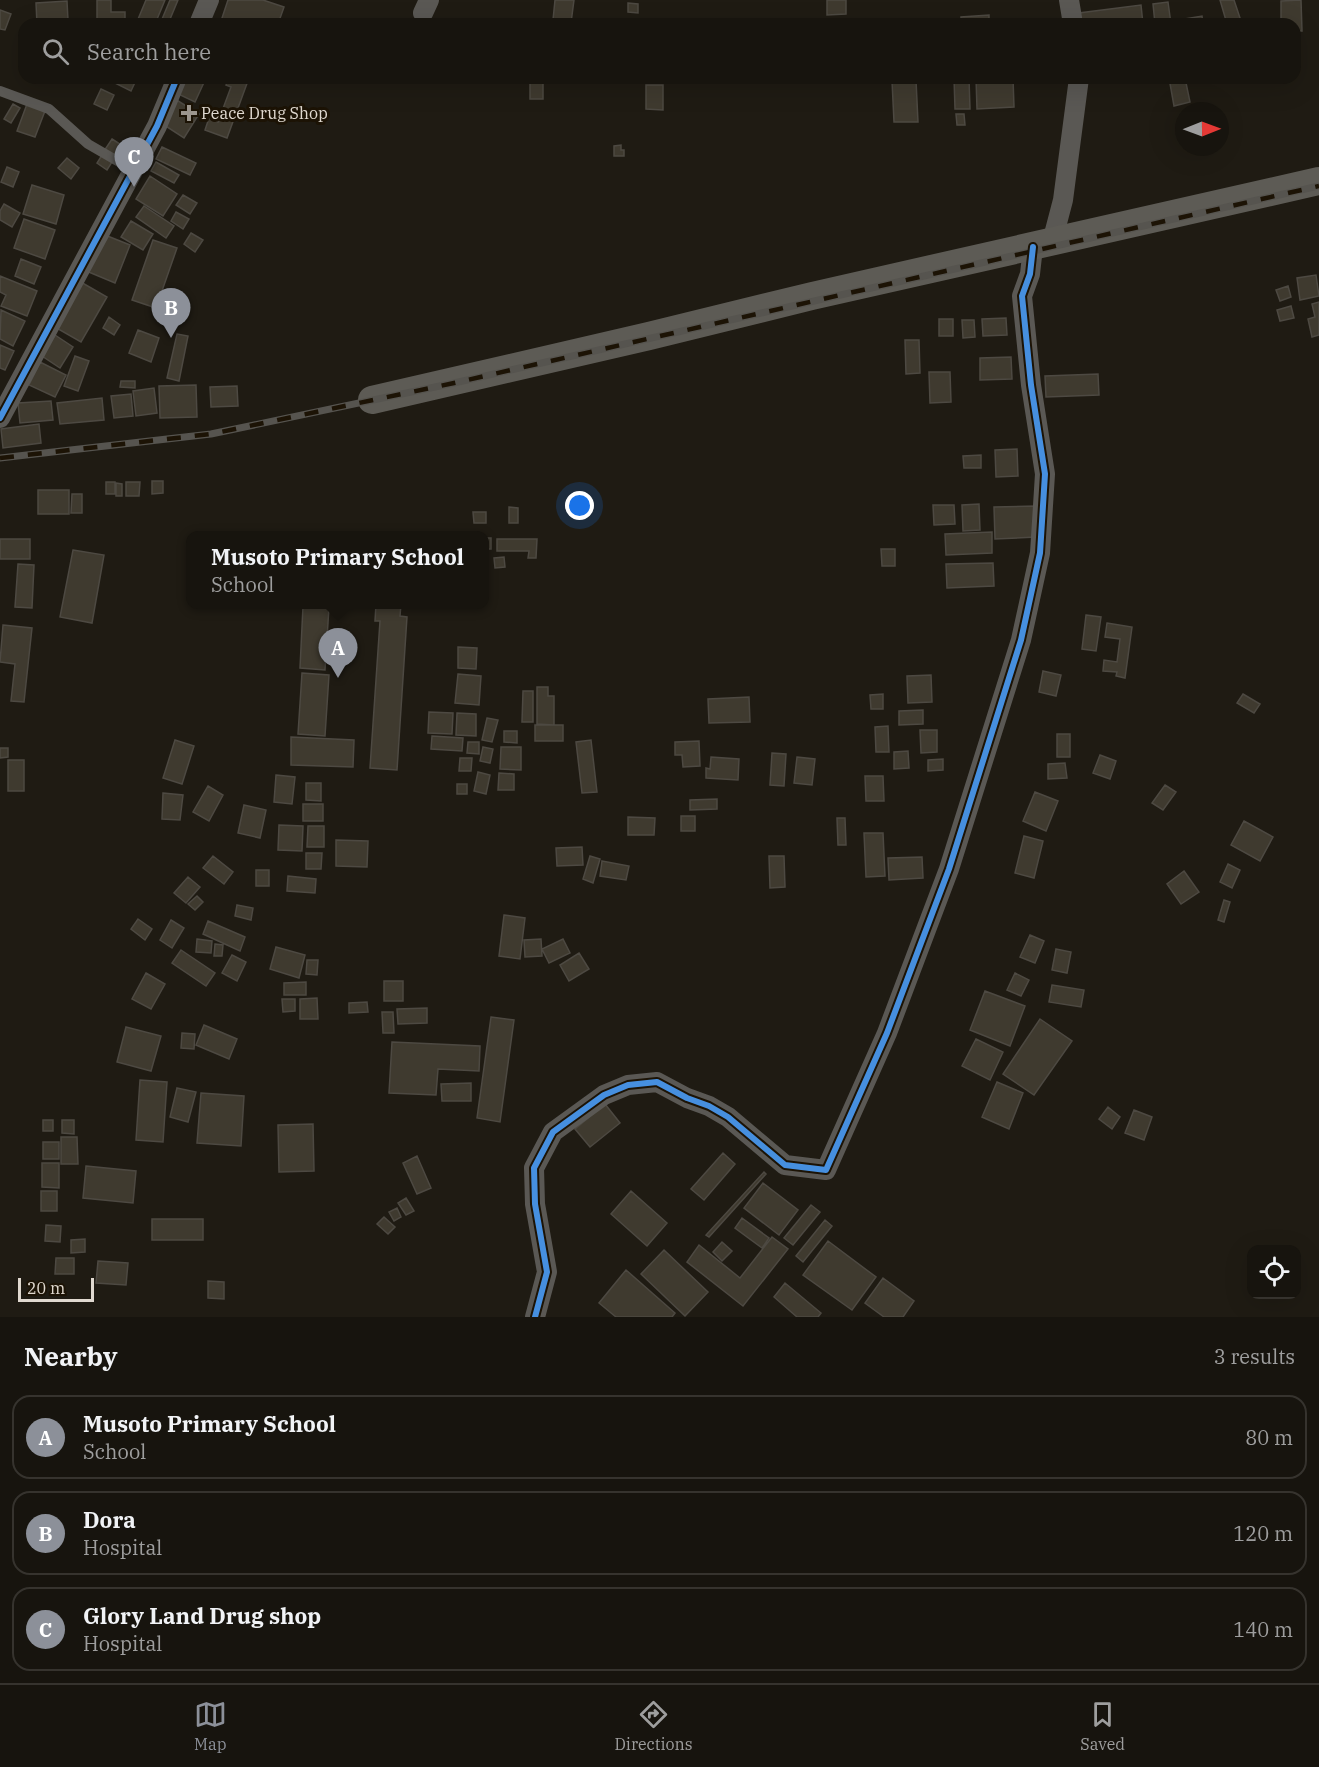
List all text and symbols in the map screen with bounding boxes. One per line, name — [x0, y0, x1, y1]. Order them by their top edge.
search box — [18, 18, 1301, 84]
icon: search — [39, 35, 72, 68]
text: Search here — [87, 37, 211, 66]
north arrow — [1175, 102, 1229, 156]
place label: Peace Drug Shop — [201, 103, 328, 123]
marker: Peace Drug Shop — [182, 106, 196, 120]
pin: C — [114, 138, 154, 187]
pin: B — [152, 288, 190, 338]
your location — [565, 491, 594, 520]
popup — [186, 531, 489, 609]
text: Musoto Primary School — [211, 542, 464, 571]
text: School — [211, 571, 274, 598]
pin: A — [318, 628, 358, 678]
map controls — [1247, 1245, 1301, 1299]
button: locate — [1247, 1245, 1301, 1299]
scale bar — [18, 1275, 94, 1302]
text: 20 m — [27, 1278, 65, 1298]
text: Nearby — [24, 1339, 118, 1373]
text: 3 results — [1214, 1343, 1295, 1370]
text: Musoto Primary School — [83, 1409, 336, 1438]
text: A — [39, 1424, 52, 1451]
text: 80 m — [1245, 1424, 1293, 1451]
text: School — [83, 1438, 146, 1465]
text: Dora — [83, 1505, 136, 1534]
text: B — [38, 1520, 53, 1547]
text: 120 m — [1233, 1520, 1293, 1547]
text: Hospital — [83, 1534, 162, 1561]
text: Glory Land Drug shop — [83, 1601, 321, 1630]
text: C — [39, 1616, 52, 1643]
text: 140 m — [1233, 1616, 1293, 1643]
text: Hospital — [83, 1630, 162, 1657]
tab: Map — [194, 1698, 227, 1754]
tab: Directions — [615, 1698, 693, 1754]
tab: Saved — [1080, 1698, 1125, 1754]

